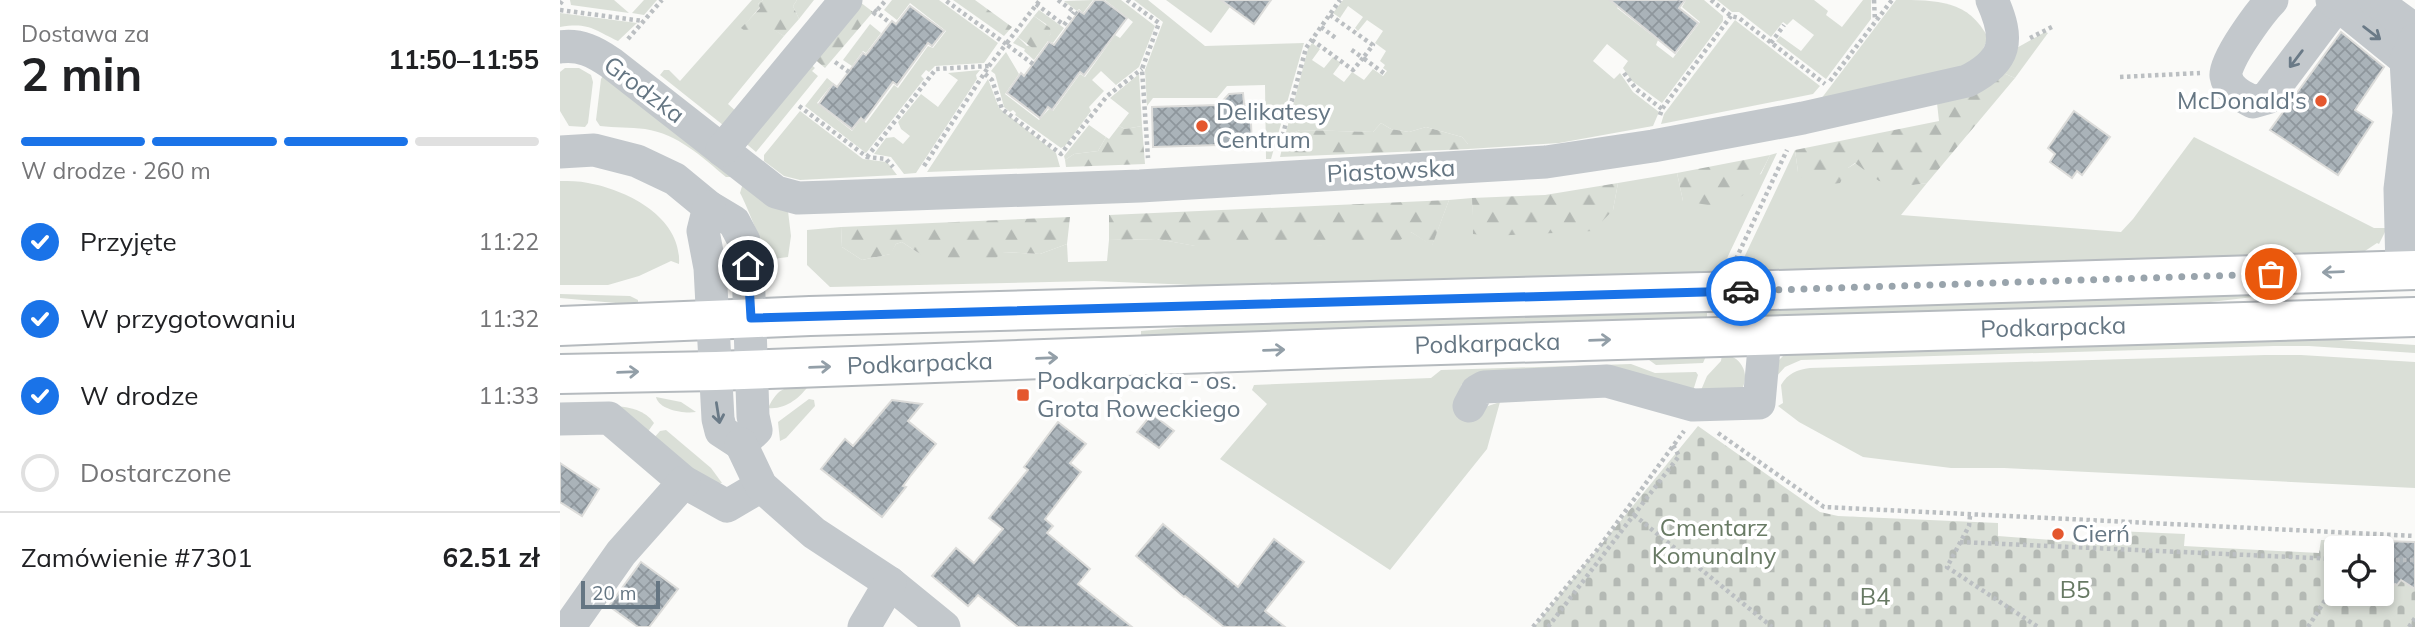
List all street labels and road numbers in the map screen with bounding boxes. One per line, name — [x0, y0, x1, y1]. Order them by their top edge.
street label: Grodzka — [598, 49, 691, 129]
street label: Piastowska — [1326, 152, 1456, 188]
street label: Podkarpacka — [1980, 309, 2127, 343]
street label: Podkarpacka — [1414, 326, 1561, 360]
street label: Podkarpacka — [846, 345, 993, 380]

